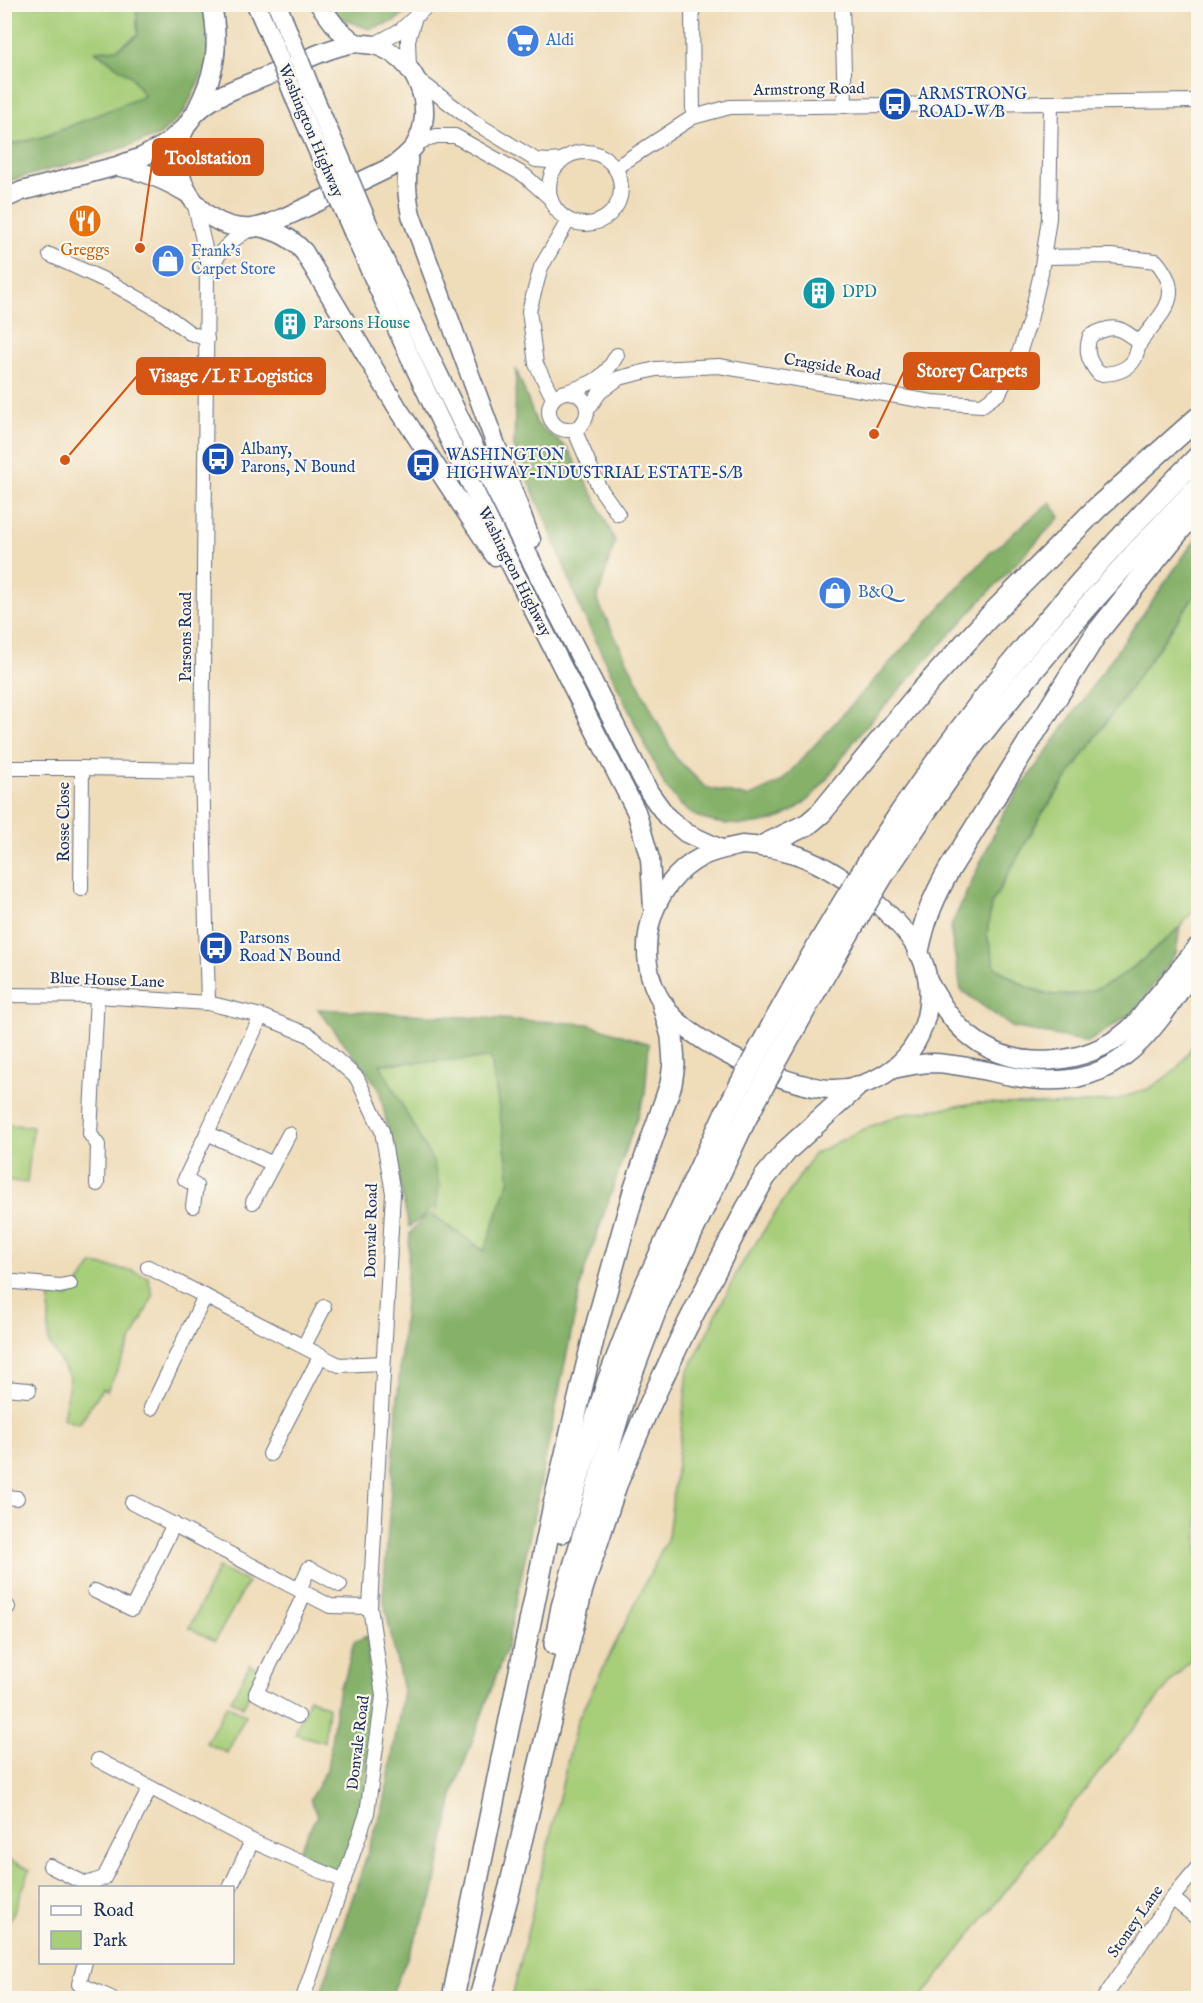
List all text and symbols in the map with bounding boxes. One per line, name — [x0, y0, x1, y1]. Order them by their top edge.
supermarket icon: Aldi — [505, 23, 541, 59]
place label: Aldi — [545, 31, 574, 51]
street label: Washington Highway — [273, 61, 347, 201]
street label: Armstrong Road — [752, 79, 865, 101]
place label: ARMSTRONG ROAD-W/B — [917, 85, 1027, 123]
bus stop icon: ARMSTRONG ROAD-W/B — [877, 86, 913, 122]
callout: Toolstation — [153, 139, 263, 175]
text: Toolstation — [164, 148, 251, 171]
restaurant icon: Greggs — [67, 203, 103, 239]
place label: Greggs — [61, 241, 110, 261]
place label: Frank's Carpet Store — [191, 242, 276, 280]
shop icon: Frank's Carpet Store — [150, 243, 186, 279]
building icon: DPD — [801, 275, 837, 311]
place label: DPD — [842, 283, 877, 303]
building icon: Parsons House — [272, 306, 308, 342]
place label: Parsons House — [313, 314, 410, 334]
street label: Cragside Road — [782, 350, 883, 386]
callout: Storey Carpets — [904, 353, 1039, 389]
callout: Visage / L F Logistics — [137, 358, 325, 394]
text: Storey Carpets — [917, 361, 1028, 384]
text: Visage / L F Logistics — [148, 366, 313, 389]
place label: Albany, Parons, N Bound — [240, 440, 356, 478]
bus stop icon: Albany, Parons, N Bound — [200, 441, 236, 477]
place label: WASHINGTON HIGHWAY-INDUSTRIAL ESTATE-S/B — [446, 446, 743, 484]
bus stop icon: WASHINGTON HIGHWAY-INDUSTRIAL ESTATE-S/B — [405, 447, 441, 483]
street label: Washington Highway — [473, 504, 555, 640]
shop icon: B&Q — [817, 575, 853, 611]
place label: B&Q — [858, 583, 906, 603]
street label: Parsons Road — [177, 592, 197, 682]
street label: Rosse Close — [55, 782, 75, 862]
place label: Parsons Road N Bound — [239, 929, 341, 967]
bus stop icon: Parsons Road N Bound — [198, 930, 234, 966]
street label: Blue House Lane — [49, 969, 165, 993]
street label: Donvale Road — [361, 1183, 383, 1279]
street label: Donvale Road — [343, 1694, 375, 1791]
street label: Stoney Lane — [1104, 1882, 1168, 1962]
legend — [39, 1886, 234, 1964]
text: Road — [93, 1900, 134, 1923]
text: Park — [93, 1930, 128, 1953]

